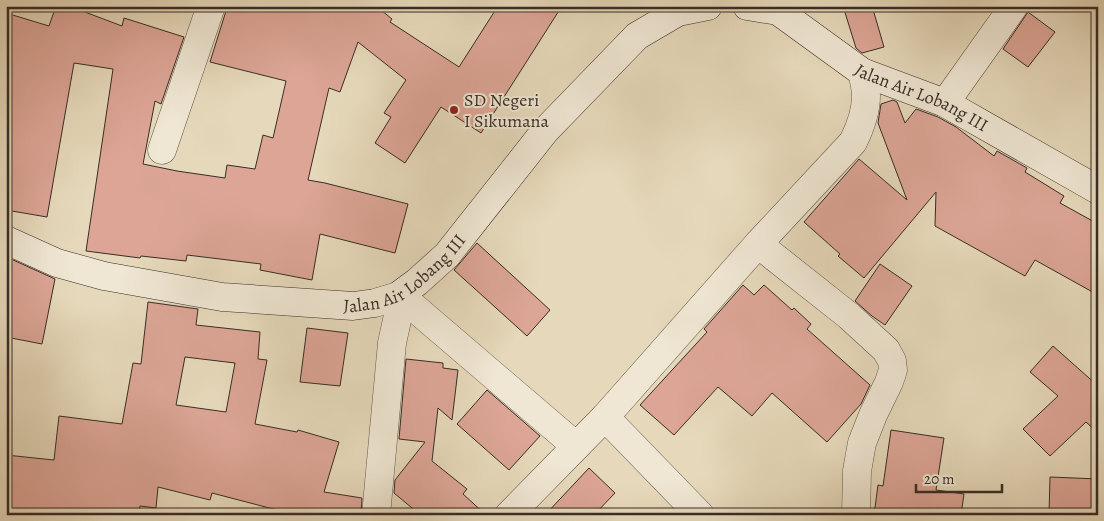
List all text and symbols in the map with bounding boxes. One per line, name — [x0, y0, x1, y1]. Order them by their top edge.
street label: Jalan Air Lobang III — [849, 58, 993, 137]
place label: SD Negeri I Sikumana — [464, 88, 549, 133]
marker: SD Negeri I Sikumana — [448, 104, 460, 116]
street label: Jalan Air Lobang III — [343, 229, 471, 318]
scale bar — [916, 461, 1003, 493]
text: 20 m — [924, 469, 955, 489]

